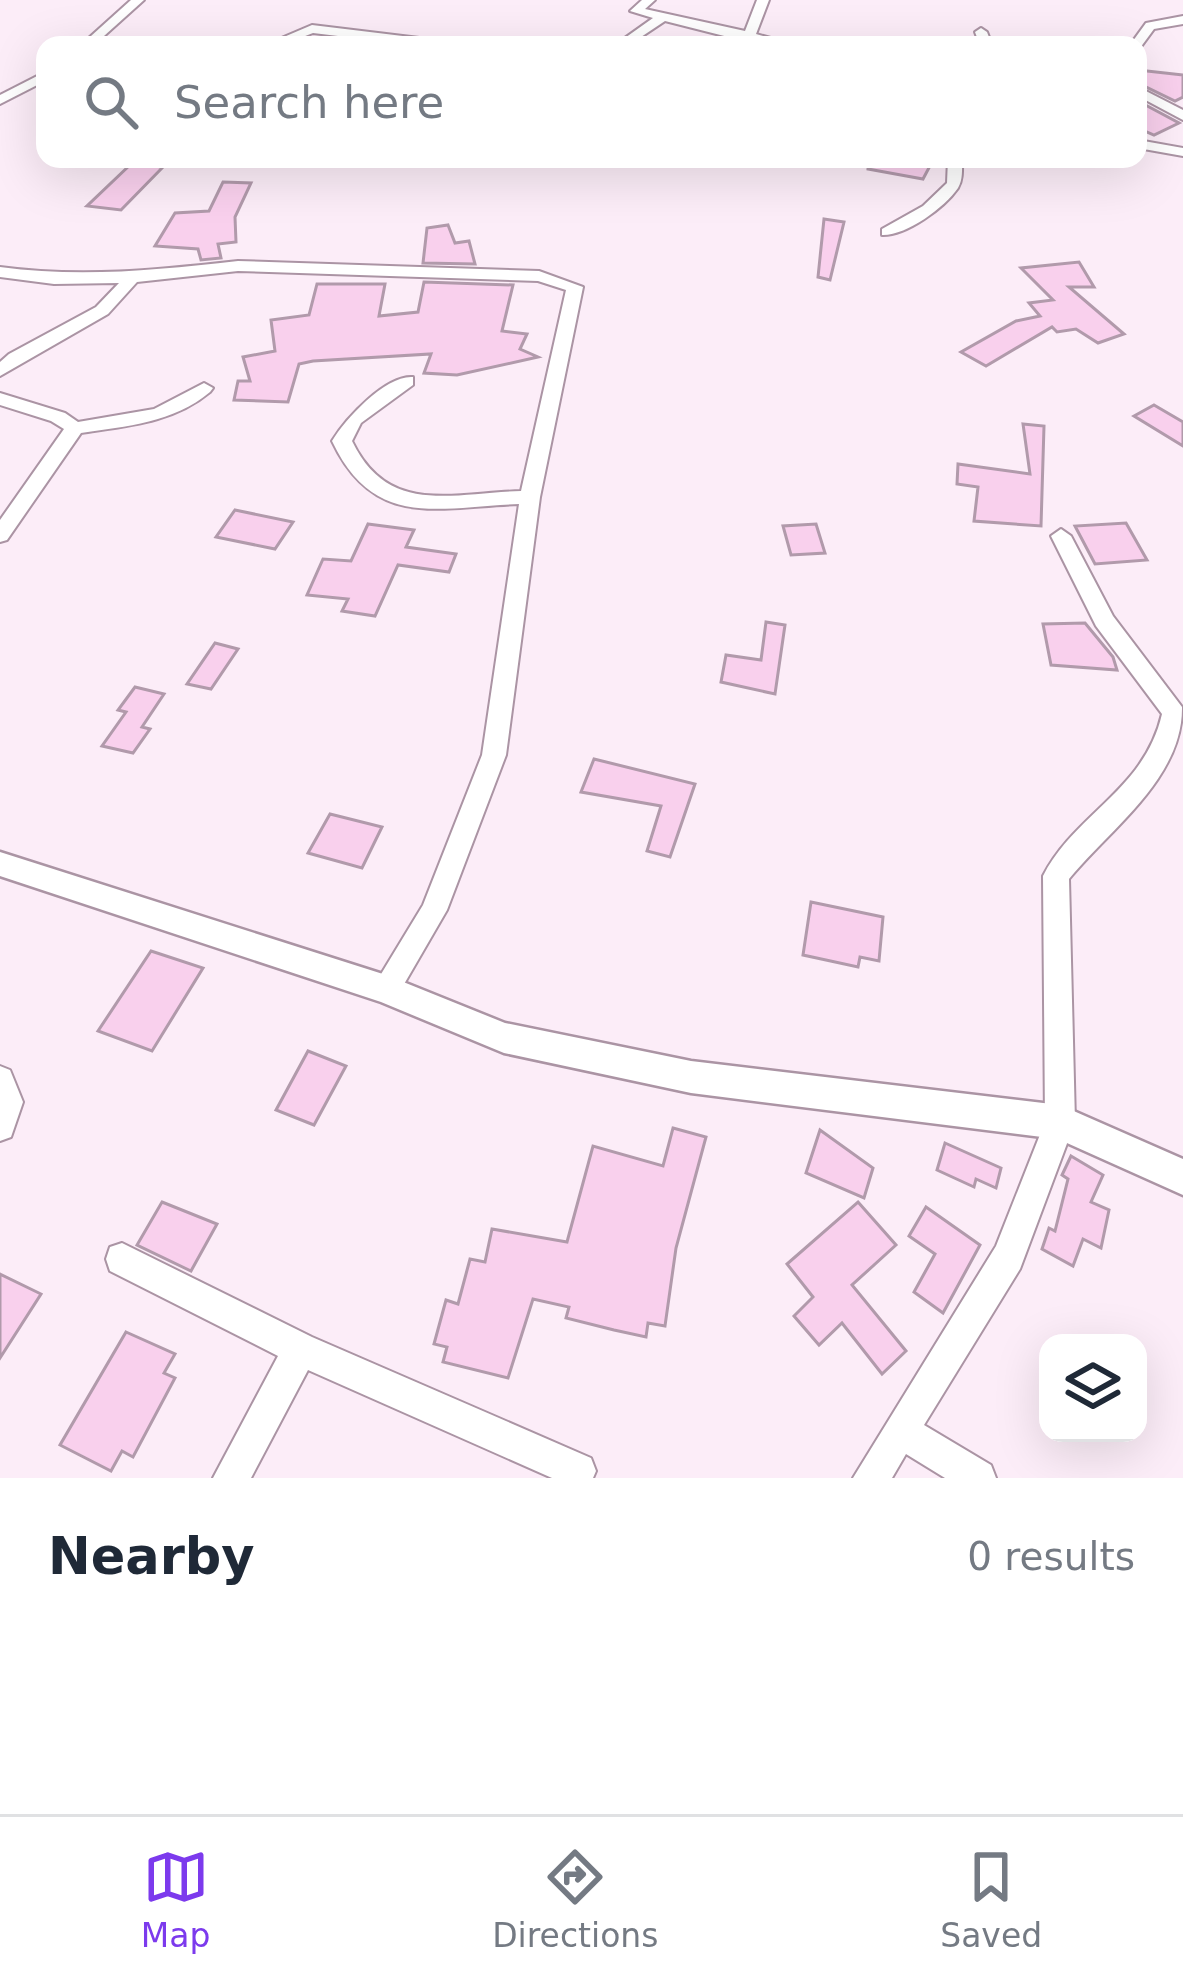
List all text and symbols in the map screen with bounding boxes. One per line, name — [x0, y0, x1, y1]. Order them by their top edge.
search box — [36, 36, 1147, 168]
icon: search — [78, 69, 144, 135]
text: Search here — [174, 76, 444, 129]
map controls — [1039, 1334, 1147, 1442]
button: layers — [1039, 1334, 1147, 1442]
text: Nearby — [48, 1527, 255, 1586]
text: 0 results — [967, 1534, 1135, 1579]
tab: Map — [141, 1844, 211, 1955]
tab: Directions — [492, 1844, 658, 1955]
tab: Saved — [940, 1844, 1042, 1955]

